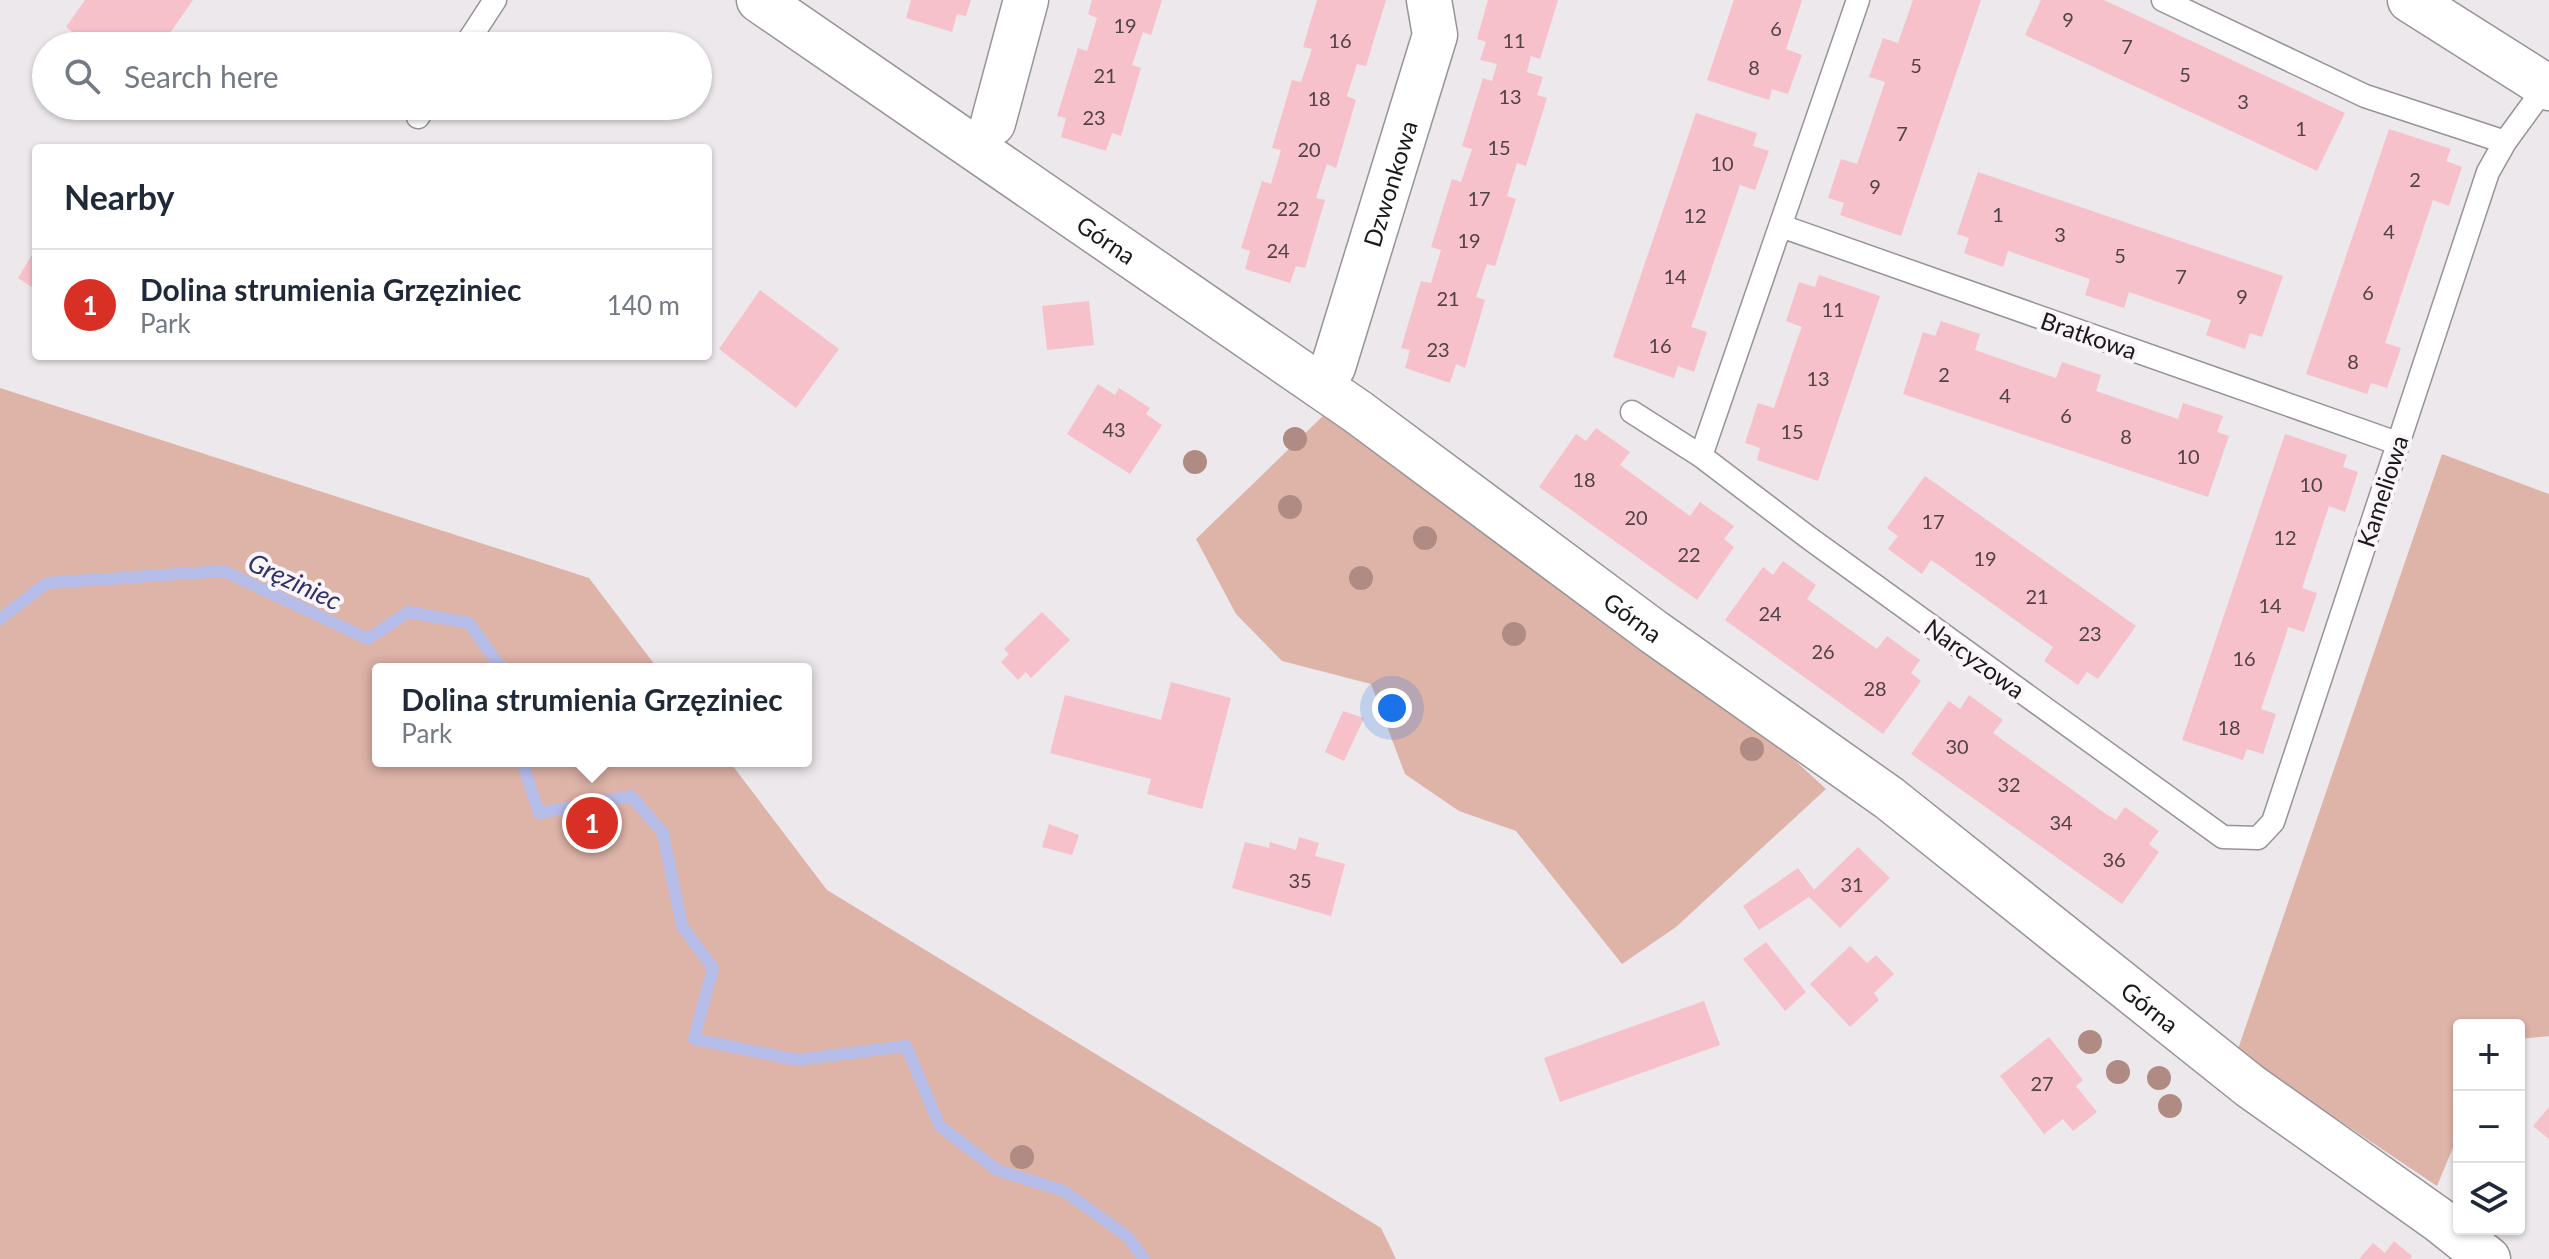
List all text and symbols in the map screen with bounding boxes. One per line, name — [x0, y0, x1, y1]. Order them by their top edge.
house number: 9 — [2062, 7, 2074, 31]
house number: 19 — [1113, 13, 1137, 37]
house number: 6 — [1770, 16, 1782, 40]
house number: 16 — [1328, 28, 1352, 52]
house number: 11 — [1502, 28, 1526, 52]
search box — [32, 32, 712, 120]
house number: 7 — [2121, 34, 2133, 58]
house number: 5 — [1910, 53, 1922, 77]
icon: search — [60, 54, 104, 98]
house number: 8 — [1748, 55, 1760, 79]
text: Search here — [124, 58, 279, 94]
house number: 5 — [2179, 62, 2191, 86]
house number: 21 — [1093, 63, 1117, 87]
house number: 13 — [1498, 84, 1522, 108]
house number: 18 — [1307, 86, 1331, 110]
house number: 3 — [2237, 89, 2249, 113]
house number: 23 — [1082, 105, 1106, 129]
house number: 1 — [2295, 116, 2307, 140]
street label: Dzwonkowa — [1356, 117, 1422, 250]
house number: 7 — [1896, 121, 1908, 145]
house number: 15 — [1487, 135, 1511, 159]
house number: 20 — [1297, 137, 1321, 161]
house number: 10 — [1710, 151, 1734, 175]
house number: 2 — [2409, 167, 2421, 191]
house number: 9 — [1869, 174, 1881, 198]
text: Nearby — [64, 176, 175, 217]
house number: 17 — [1467, 186, 1491, 210]
house number: 22 — [1276, 196, 1300, 220]
house number: 1 — [1992, 202, 2004, 226]
house number: 12 — [1683, 203, 1707, 227]
street label: Górna — [1072, 209, 1142, 270]
house number: 4 — [2383, 219, 2395, 243]
house number: 3 — [2054, 222, 2066, 246]
house number: 19 — [1457, 228, 1481, 252]
house number: 24 — [1266, 238, 1290, 262]
house number: 5 — [2114, 243, 2126, 267]
house number: 14 — [1663, 264, 1687, 288]
house number: 7 — [2175, 264, 2187, 288]
text: Dolina strumienia Grzęziniec — [140, 271, 521, 307]
house number: 6 — [2362, 280, 2374, 304]
house number: 9 — [2236, 284, 2248, 308]
house number: 21 — [1436, 286, 1460, 310]
text: 1 — [82, 289, 98, 321]
text: 140 m — [607, 289, 680, 321]
house number: 11 — [1821, 297, 1845, 321]
street label: Bratkowa — [2037, 305, 2141, 365]
text: Park — [140, 307, 191, 339]
house number: 16 — [1648, 333, 1672, 357]
house number: 23 — [1426, 337, 1450, 361]
house number: 8 — [2347, 349, 2359, 373]
house number: 2 — [1938, 362, 1950, 386]
house number: 13 — [1806, 366, 1830, 390]
house number: 4 — [1999, 383, 2011, 407]
house number: 6 — [2060, 403, 2072, 427]
house number: 43 — [1102, 417, 1126, 441]
house number: 15 — [1780, 419, 1804, 443]
house number: 8 — [2120, 424, 2132, 448]
street label: Kameliowa — [2350, 432, 2414, 550]
house number: 10 — [2176, 444, 2200, 468]
house number: 18 — [1572, 467, 1596, 491]
house number: 10 — [2299, 472, 2323, 496]
house number: 20 — [1624, 505, 1648, 529]
house number: 17 — [1921, 509, 1945, 533]
house number: 12 — [2273, 525, 2297, 549]
house number: 22 — [1677, 542, 1701, 566]
water label: Gręziniec — [243, 546, 347, 617]
house number: 19 — [1973, 546, 1997, 570]
house number: 21 — [2025, 584, 2049, 608]
street label: Górna — [1599, 586, 1668, 648]
house number: 14 — [2258, 593, 2282, 617]
house number: 24 — [1758, 601, 1782, 625]
street label: Narcyzowa — [1919, 612, 2031, 704]
house number: 23 — [2078, 621, 2102, 645]
house number: 26 — [1811, 639, 1835, 663]
house number: 16 — [2232, 646, 2256, 670]
popup — [372, 663, 812, 767]
house number: 28 — [1863, 676, 1887, 700]
text: Dolina strumienia Grzęziniec — [401, 681, 783, 717]
your location — [1372, 688, 1412, 728]
house number: 18 — [2217, 715, 2241, 739]
text: Park — [401, 717, 452, 749]
house number: 30 — [1945, 734, 1969, 758]
house number: 32 — [1997, 772, 2021, 796]
pin: 1 — [566, 793, 618, 853]
house number: 34 — [2049, 810, 2073, 834]
house number: 36 — [2102, 847, 2126, 871]
house number: 35 — [1288, 868, 1312, 892]
house number: 31 — [1840, 872, 1864, 896]
street label: Górna — [2116, 975, 2185, 1038]
map controls — [2453, 1019, 2525, 1235]
button: + — [2453, 1019, 2525, 1091]
house number: 27 — [2030, 1071, 2054, 1095]
button: − — [2453, 1091, 2525, 1163]
button: layers — [2453, 1163, 2525, 1235]

